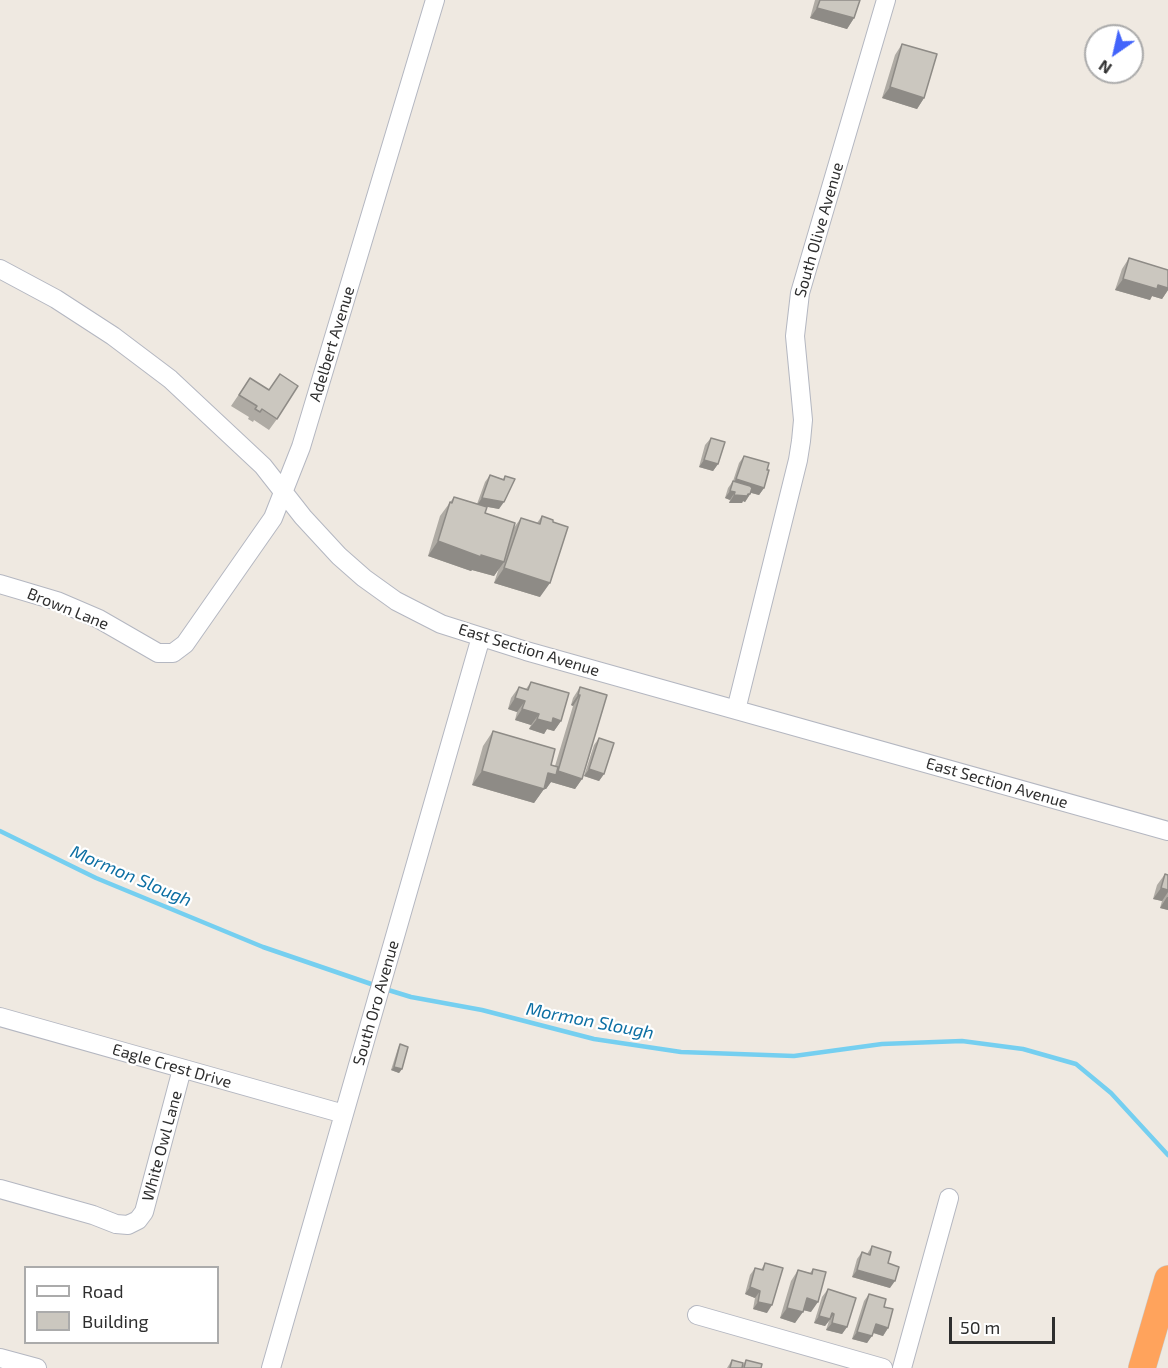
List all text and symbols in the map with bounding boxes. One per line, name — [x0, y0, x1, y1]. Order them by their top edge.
north arrow — [1084, 24, 1144, 84]
text: N — [1095, 57, 1115, 79]
street label: South Olive Avenue — [791, 160, 847, 300]
street label: Adelbert Avenue — [305, 284, 359, 404]
street label: Brown Lane — [24, 584, 112, 634]
street label: East Section Avenue — [456, 619, 602, 681]
street label: East Section Avenue — [924, 754, 1070, 812]
water label: Mormon Slough — [67, 841, 195, 911]
street label: South Oro Avenue — [349, 938, 403, 1068]
water label: Mormon Slough — [524, 998, 656, 1044]
street label: Eagle Crest Drive — [110, 1040, 234, 1092]
street label: White Owl Lane — [138, 1089, 186, 1203]
legend — [24, 1266, 219, 1344]
text: Road — [82, 1280, 123, 1302]
scale bar — [952, 1305, 1058, 1343]
text: Building — [82, 1310, 149, 1332]
text: 50 m — [960, 1316, 1000, 1338]

